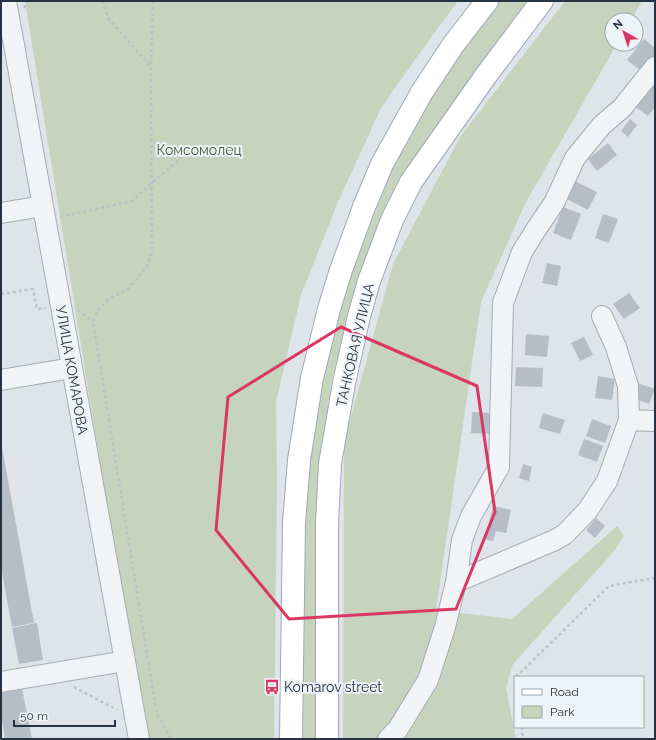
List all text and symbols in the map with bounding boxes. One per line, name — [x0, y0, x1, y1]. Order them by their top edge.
north arrow — [604, 12, 644, 52]
text: N — [611, 17, 625, 32]
park label: Комсомолец — [157, 142, 241, 158]
street label: ТАНКОВАЯ УЛИЦА — [333, 281, 377, 408]
street label: УЛИЦА КОМАРОВА — [53, 304, 91, 436]
legend — [514, 676, 644, 728]
bus stop icon: Komarov street — [263, 678, 281, 696]
place label: Komarov street — [284, 679, 382, 695]
text: Road — [550, 685, 579, 699]
scale bar — [14, 702, 115, 728]
text: Park — [550, 705, 575, 719]
text: 50 m — [20, 709, 48, 723]

